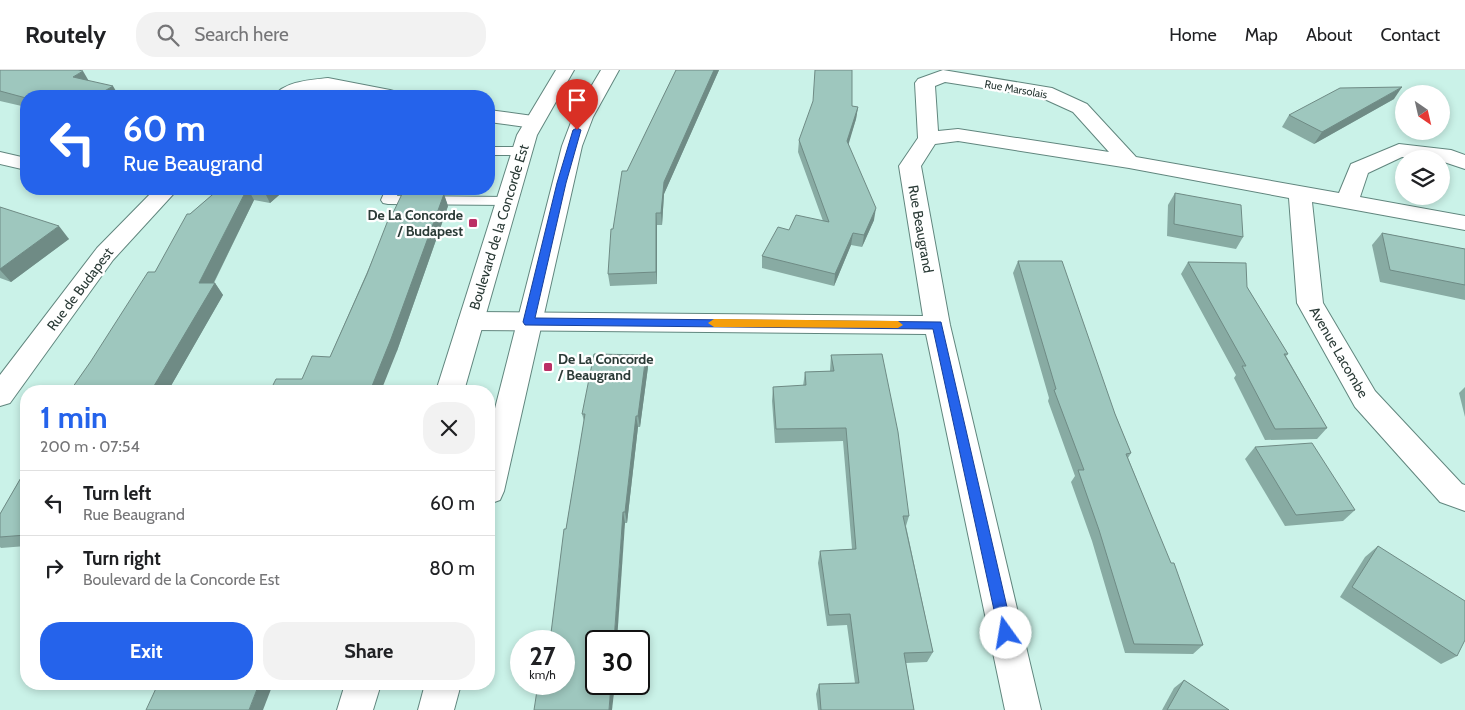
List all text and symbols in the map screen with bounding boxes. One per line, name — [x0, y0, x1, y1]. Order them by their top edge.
search box — [136, 12, 486, 57]
text: Routely — [25, 20, 106, 49]
icon: search — [154, 21, 182, 49]
text: Search here — [194, 23, 289, 46]
text: Home — [1169, 24, 1217, 46]
text: Map — [1245, 24, 1278, 46]
text: About — [1306, 24, 1352, 46]
text: Contact — [1380, 24, 1440, 46]
street label: Rue Marsolais — [984, 77, 1049, 101]
pin — [556, 79, 598, 130]
north arrow — [1395, 85, 1450, 140]
map controls — [1395, 85, 1450, 205]
icon: arrive — [563, 86, 591, 114]
text: 60 m — [123, 107, 206, 150]
icon: left — [40, 110, 105, 175]
street label: Boulevard de la Concorde Est — [465, 142, 533, 312]
text: Rue Beaugrand — [123, 150, 263, 177]
button: layers — [1395, 150, 1450, 205]
street label: Rue Beaugrand — [904, 184, 938, 274]
place label: De La Concorde / Budapest — [367, 206, 463, 240]
marker: De La Concorde / Budapest — [467, 217, 479, 229]
street label: Rue de Budapest — [43, 244, 117, 334]
street label: Avenue Lacombe — [1306, 303, 1372, 401]
place label: De La Concorde / Beaugrand — [557, 350, 654, 384]
marker: De La Concorde / Beaugrand — [542, 361, 554, 373]
text: 1 min — [40, 399, 108, 436]
button: close — [423, 402, 475, 454]
text: 200 m · 07:54 — [40, 437, 140, 456]
text: Turn left — [83, 482, 151, 505]
icon: left — [40, 489, 68, 517]
text: 60 m — [430, 492, 475, 515]
text: Rue Beaugrand — [83, 505, 185, 524]
text: Turn right — [83, 547, 161, 570]
icon: right — [40, 554, 68, 582]
text: 80 m — [429, 557, 475, 580]
text: Boulevard de la Concorde Est — [83, 570, 280, 589]
position arrow — [979, 606, 1031, 658]
button: Exit — [40, 622, 253, 680]
button: Share — [263, 622, 475, 680]
speed limit sign: 30 — [585, 630, 650, 695]
text: 27 — [530, 641, 555, 671]
text: km/h — [529, 667, 556, 682]

